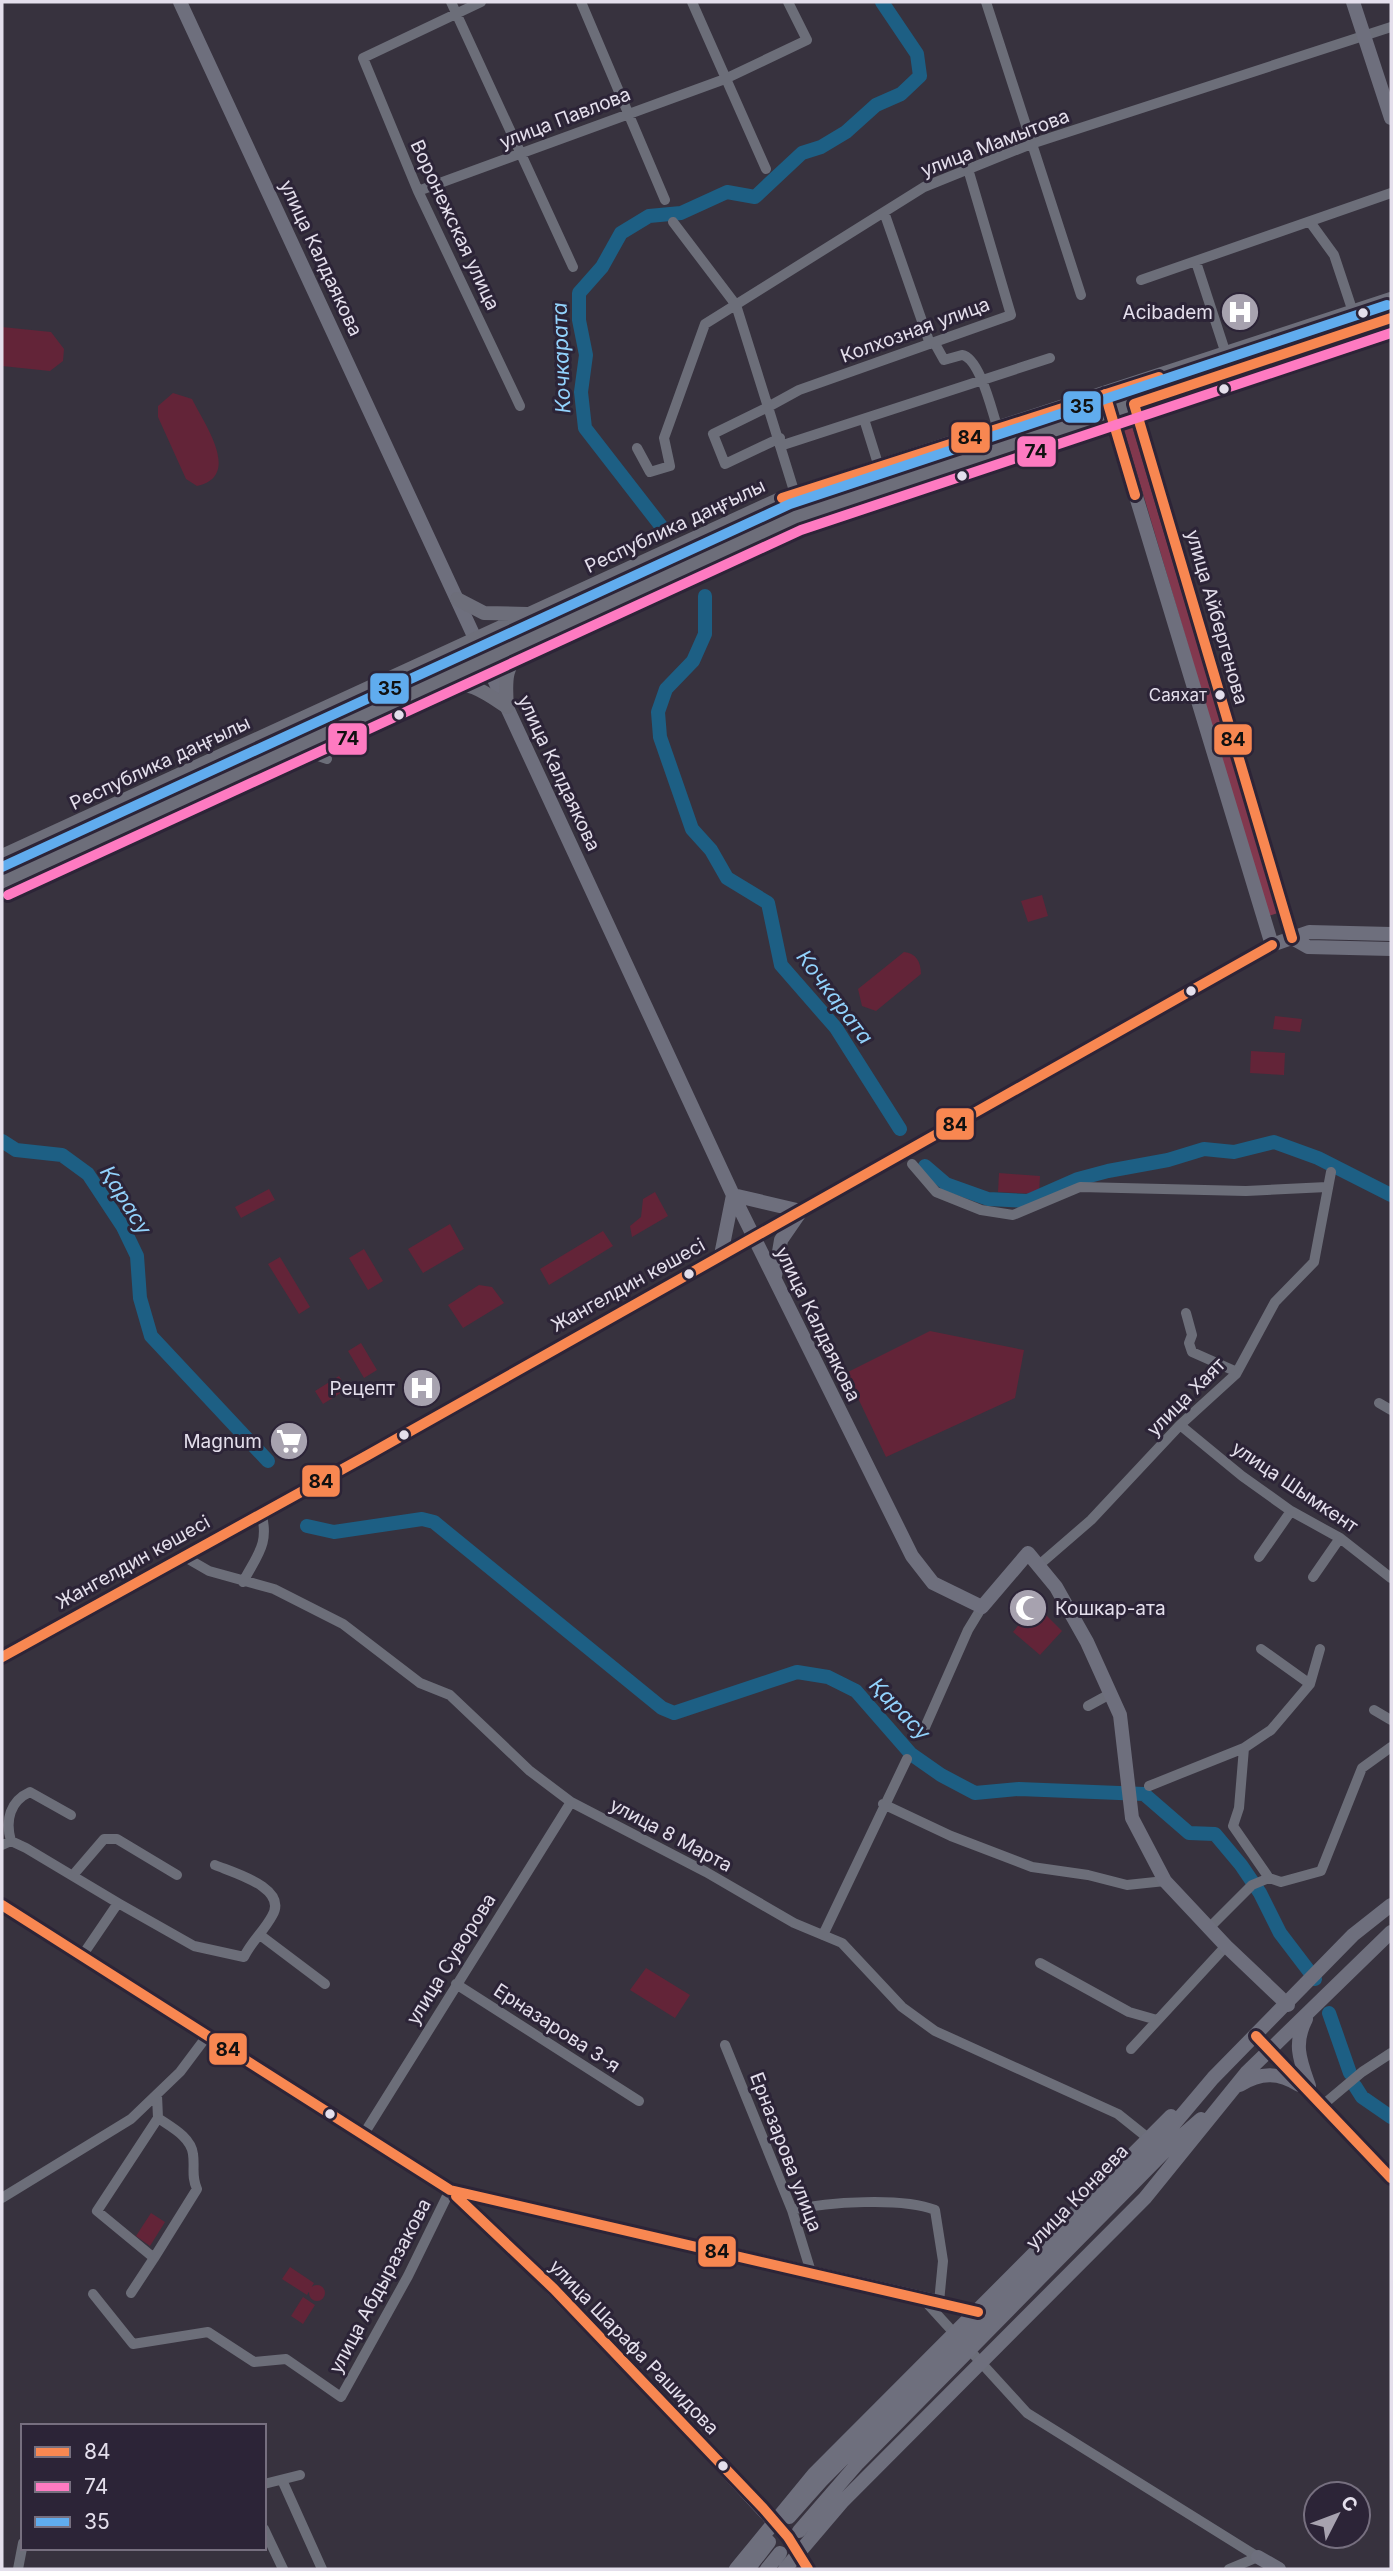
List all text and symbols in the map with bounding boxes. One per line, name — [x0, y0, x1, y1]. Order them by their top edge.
street label: улица Павлова — [496, 82, 634, 154]
street label: улица Мамытова — [918, 104, 1072, 182]
street label: Воронежская улица — [405, 136, 505, 314]
street label: улица Калдаякова — [275, 176, 367, 340]
hospital icon: Acibadem — [1219, 291, 1261, 333]
street label: Колхозная улица — [837, 292, 993, 368]
place label: Acibadem — [1123, 301, 1213, 324]
water label: Кочкарата — [547, 302, 575, 414]
unlabelled marker — [1356, 306, 1370, 320]
unlabelled marker — [1217, 382, 1231, 396]
line badge: 35 — [1062, 390, 1102, 424]
text: 35 — [1070, 395, 1094, 418]
line badge: 84 — [950, 421, 991, 454]
text: 84 — [957, 426, 983, 449]
line badge: 74 — [1016, 435, 1057, 468]
text: 74 — [1025, 440, 1047, 463]
unlabelled marker — [955, 469, 969, 483]
street label: Республика даңғылы — [581, 474, 769, 578]
street label: улица Айбергенова — [1181, 527, 1253, 707]
line badge: 35 — [369, 672, 410, 705]
text: 35 — [378, 677, 402, 700]
place label: Саяхат — [1149, 685, 1207, 705]
marker: Саяхат — [1213, 688, 1227, 702]
street label: улица Калдаякова — [513, 691, 605, 855]
unlabelled marker — [392, 708, 406, 722]
street label: Республика даңғылы — [66, 711, 254, 815]
line badge: 74 — [327, 722, 368, 756]
line badge: 84 — [1213, 723, 1253, 756]
text: 74 — [337, 727, 359, 750]
text: 84 — [1220, 728, 1246, 751]
water label: Кочкарата — [792, 945, 878, 1049]
unlabelled marker — [1184, 984, 1198, 998]
line badge: 84 — [935, 1107, 975, 1141]
text: 84 — [942, 1113, 968, 1136]
water label: Қарасу — [95, 1161, 158, 1240]
street label: Жангелдин көшесі — [547, 1233, 709, 1337]
street label: улица Калдаякова — [771, 1243, 865, 1405]
unlabelled marker — [682, 1267, 696, 1281]
street label: улица Хаят — [1142, 1353, 1230, 1441]
hospital icon: Рецепт — [401, 1367, 443, 1409]
place label: Рецепт — [329, 1377, 395, 1400]
supermarket icon: Magnum — [268, 1420, 310, 1462]
unlabelled marker — [397, 1428, 411, 1442]
place label: Magnum — [183, 1430, 262, 1453]
street label: улица Шымкент — [1228, 1436, 1363, 1538]
line badge: 84 — [301, 1464, 341, 1498]
text: 84 — [308, 1470, 334, 1493]
street label: Жангелдин көшесі — [52, 1510, 214, 1614]
mosque icon: Кошкар-ата — [1007, 1587, 1049, 1629]
place label: Кошкар-ата — [1055, 1597, 1166, 1620]
water label: Қарасу — [864, 1673, 936, 1746]
street label: улица 8 Марта — [606, 1793, 736, 1877]
street label: улица Суворова — [401, 1889, 501, 2029]
street label: Ерназарова 3-я — [490, 1979, 624, 2077]
line badge: 84 — [208, 2032, 248, 2066]
text: 84 — [215, 2038, 241, 2061]
street label: Ерназарова улица — [745, 2069, 827, 2235]
unlabelled marker — [323, 2107, 337, 2121]
street label: улица Конаева — [1021, 2140, 1133, 2254]
street label: улица Абдыразакова — [324, 2195, 436, 2377]
line badge: 84 — [697, 2235, 737, 2268]
text: 84 — [704, 2240, 730, 2263]
street label: улица Шарафа Рашидова — [544, 2255, 724, 2439]
legend — [21, 2424, 266, 2550]
text: 84 — [84, 2439, 111, 2464]
unlabelled marker — [716, 2459, 730, 2473]
text: 74 — [84, 2474, 108, 2499]
north arrow — [1302, 2480, 1372, 2550]
text: С — [1336, 2491, 1363, 2517]
text: 35 — [84, 2509, 110, 2534]

